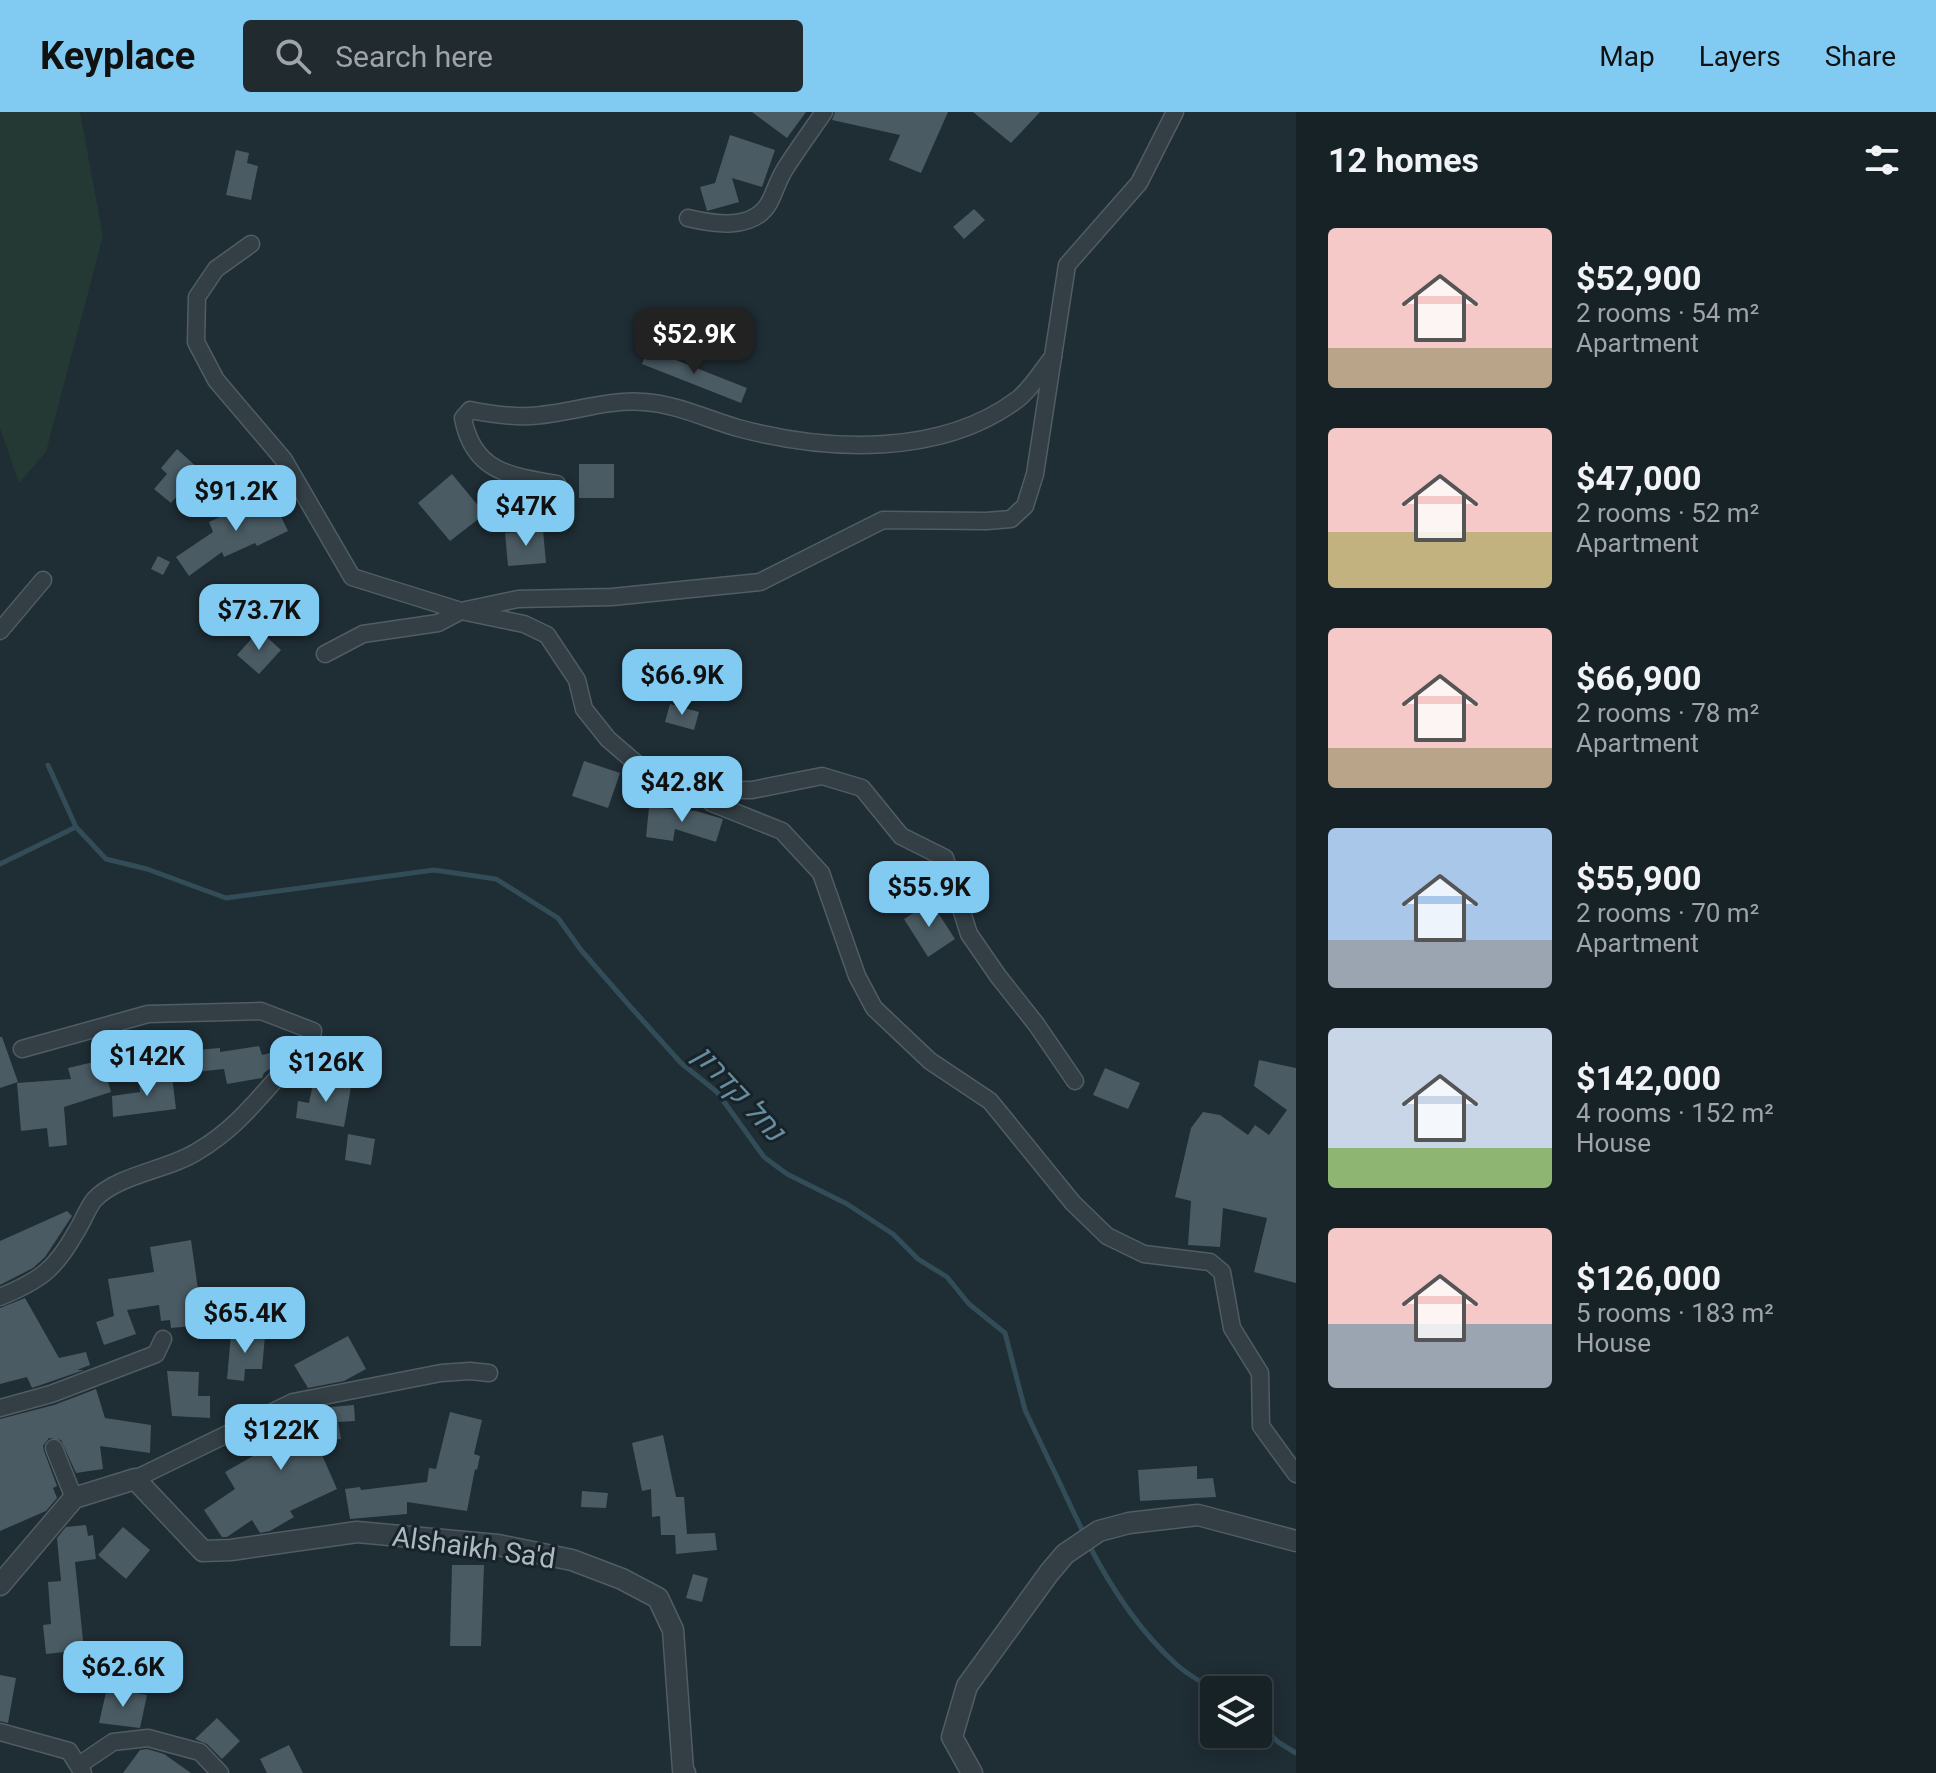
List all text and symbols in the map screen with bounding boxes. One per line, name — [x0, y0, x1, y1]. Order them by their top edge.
search box — [243, 20, 803, 92]
text: Keyplace — [40, 34, 195, 78]
icon: search — [271, 34, 315, 78]
text: Search here — [335, 39, 493, 74]
text: Map — [1599, 40, 1655, 73]
text: Layers — [1699, 40, 1781, 73]
text: Share — [1825, 40, 1896, 73]
icon: filters — [1860, 138, 1904, 182]
text: 12 homes — [1328, 140, 1479, 180]
text: $52,900 — [1576, 258, 1701, 298]
icon: home — [1392, 260, 1488, 356]
text: 2 rooms · 54 m² — [1576, 298, 1759, 328]
pin: $52.9K — [629, 308, 759, 376]
text: $52.9K — [652, 319, 736, 349]
text: Apartment — [1576, 328, 1699, 358]
text: $47,000 — [1576, 458, 1701, 498]
icon: home — [1392, 460, 1488, 556]
pin: $91.2K — [171, 465, 301, 533]
text: $91.2K — [194, 476, 278, 506]
pin: $47K — [479, 480, 573, 548]
text: $47K — [495, 491, 557, 521]
text: 2 rooms · 52 m² — [1576, 498, 1759, 528]
text: Apartment — [1576, 528, 1699, 558]
pin: $73.7K — [194, 584, 324, 652]
text: $73.7K — [217, 595, 301, 625]
pin: $66.9K — [617, 649, 747, 717]
text: $66,900 — [1576, 658, 1701, 698]
text: $66.9K — [640, 660, 724, 690]
icon: home — [1392, 660, 1488, 756]
text: 2 rooms · 78 m² — [1576, 698, 1759, 728]
text: Apartment — [1576, 728, 1699, 758]
pin: $42.8K — [617, 756, 747, 824]
text: $42.8K — [640, 767, 724, 797]
text: $55,900 — [1576, 858, 1701, 898]
icon: home — [1392, 860, 1488, 956]
pin: $55.9K — [864, 861, 994, 929]
text: $55.9K — [887, 872, 971, 902]
text: 2 rooms · 70 m² — [1576, 898, 1759, 928]
text: Apartment — [1576, 928, 1699, 958]
pin: $142K — [91, 1030, 203, 1098]
pin: $126K — [270, 1036, 382, 1104]
water label: נחל קדרון — [686, 1037, 794, 1149]
text: $142K — [109, 1041, 185, 1071]
text: $126K — [288, 1047, 364, 1077]
text: $142,000 — [1576, 1058, 1721, 1098]
icon: home — [1392, 1060, 1488, 1156]
text: 4 rooms · 152 m² — [1576, 1098, 1774, 1128]
text: House — [1576, 1128, 1651, 1158]
text: $126,000 — [1576, 1258, 1721, 1298]
icon: home — [1392, 1260, 1488, 1356]
pin: $65.4K — [180, 1287, 310, 1355]
text: $65.4K — [203, 1298, 287, 1328]
text: 5 rooms · 183 m² — [1576, 1298, 1774, 1328]
text: House — [1576, 1328, 1651, 1358]
pin: $122K — [225, 1404, 337, 1472]
text: $122K — [243, 1415, 319, 1445]
street label: Alshaikh Sa'd — [390, 1520, 558, 1575]
pin: $62.6K — [58, 1641, 188, 1709]
text: $62.6K — [81, 1652, 165, 1682]
map controls — [1200, 1676, 1272, 1748]
button: layers — [1200, 1676, 1272, 1748]

